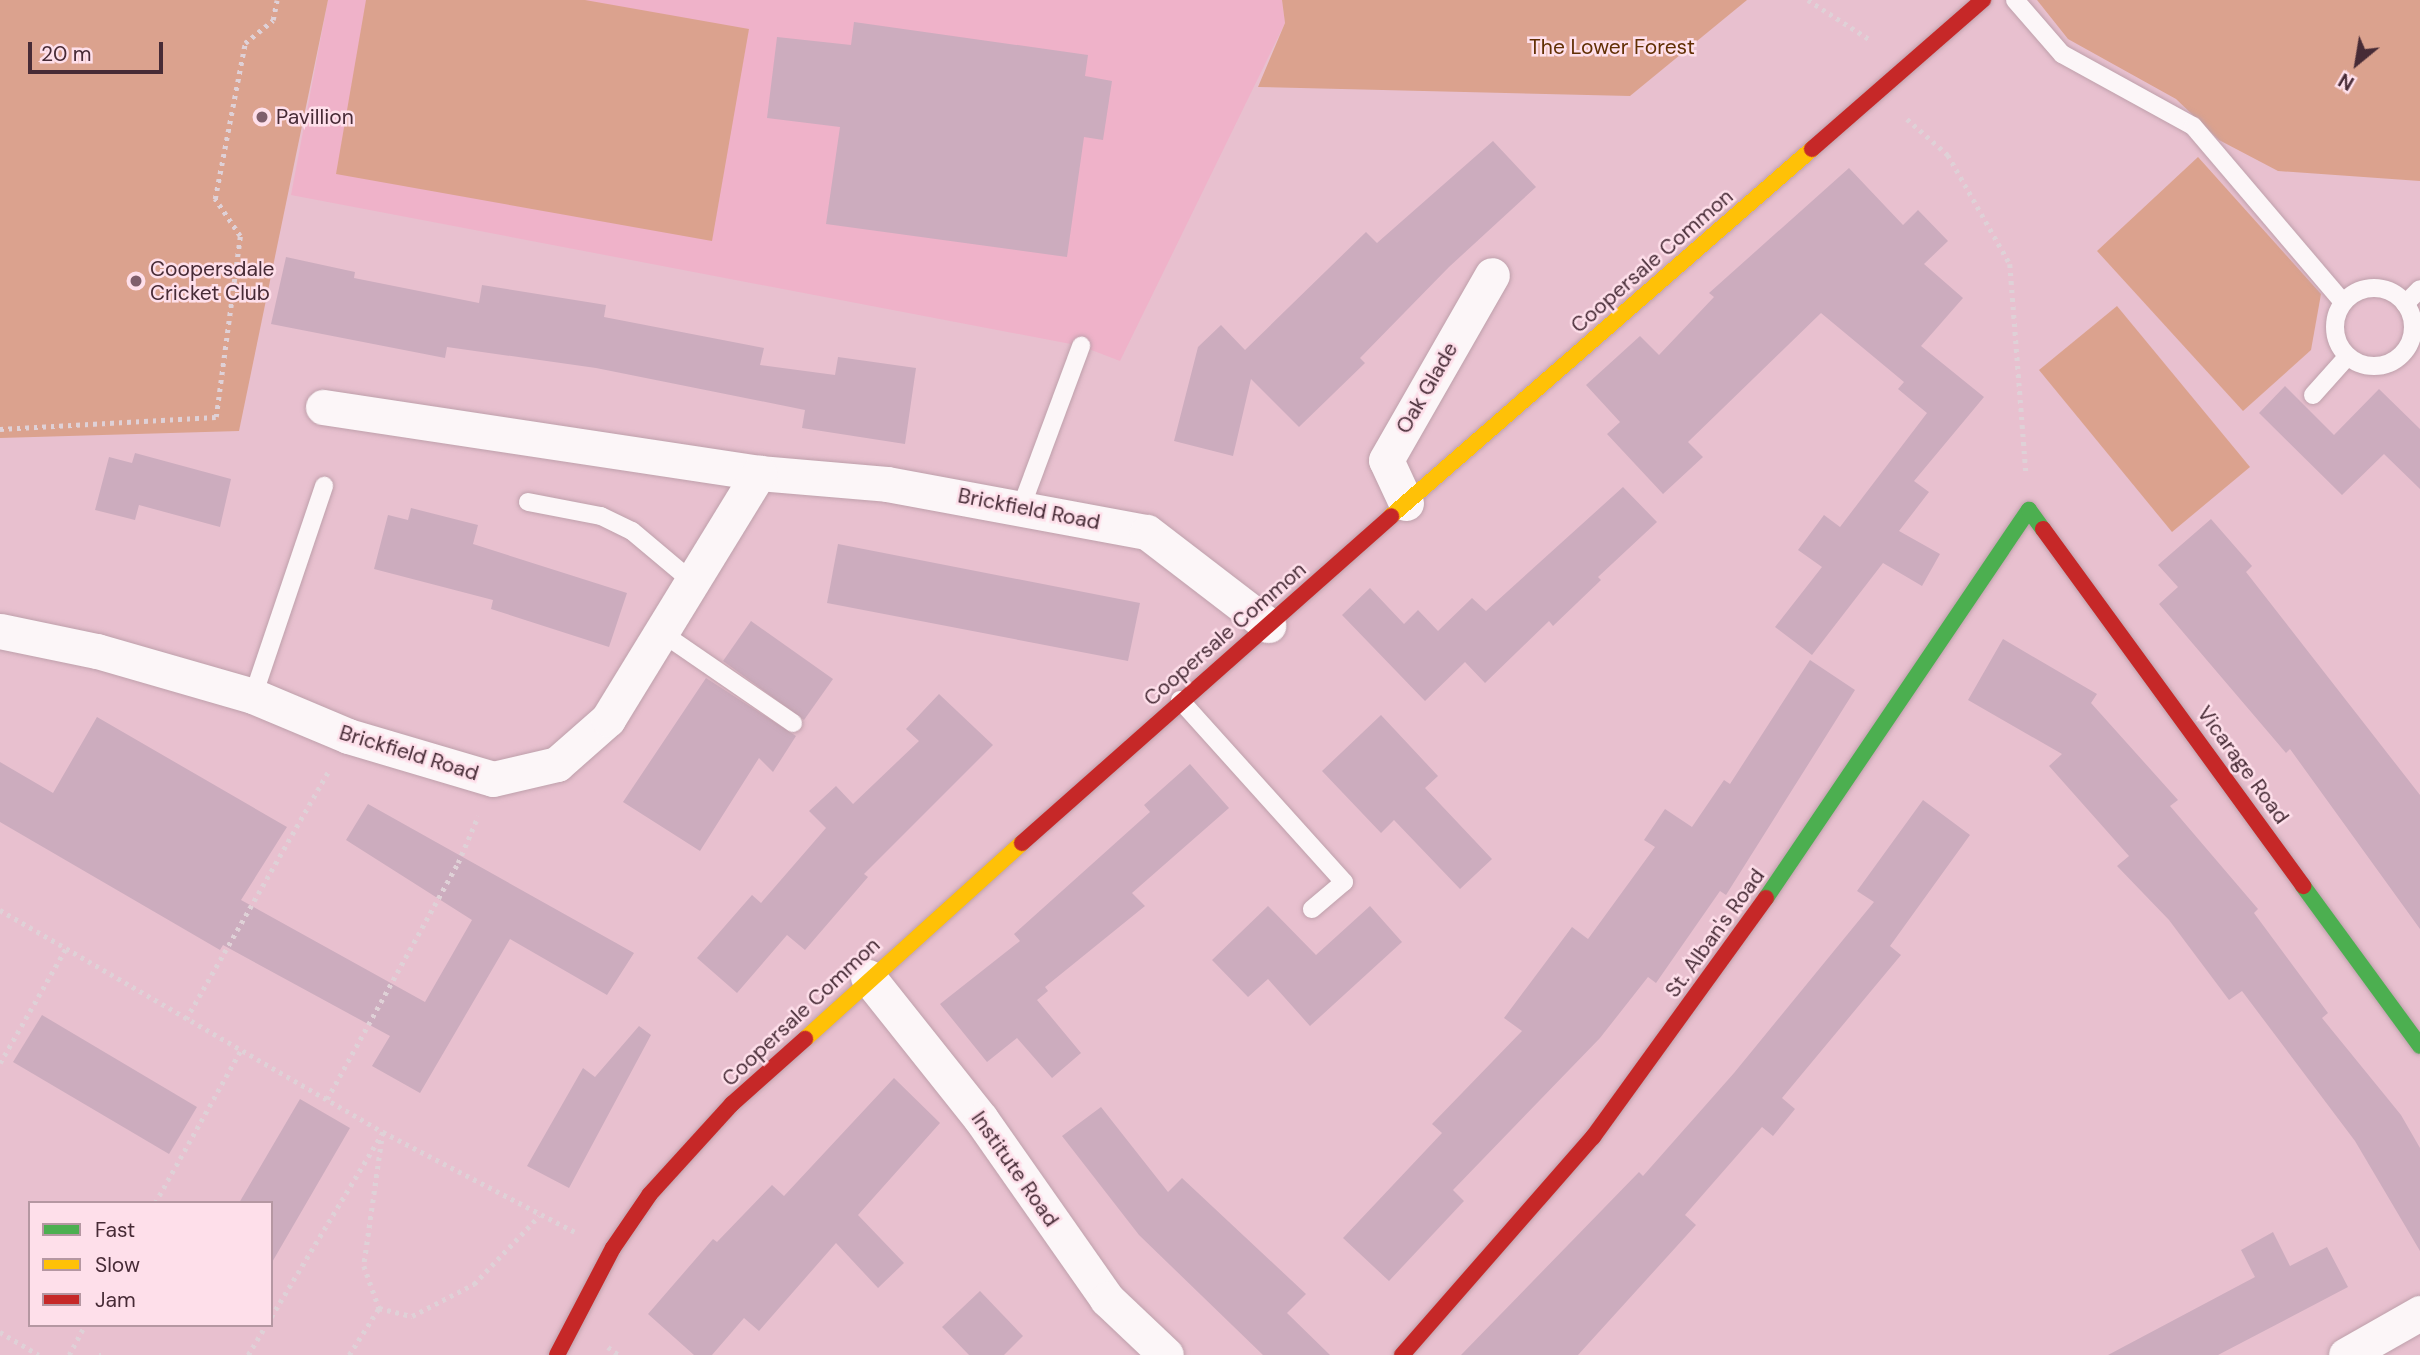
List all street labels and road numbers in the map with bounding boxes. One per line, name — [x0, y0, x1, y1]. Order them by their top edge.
street label: Coopersale Common — [1566, 184, 1738, 338]
street label: Oak Glade — [1391, 338, 1463, 438]
street label: Brickfield Road — [956, 483, 1102, 535]
street label: Coopersale Common — [1139, 557, 1311, 711]
street label: Vicarage Road — [2192, 701, 2294, 829]
street label: Brickfield Road — [336, 720, 482, 786]
street label: St. Alban's Road — [1660, 864, 1770, 1002]
street label: Coopersale Common — [717, 932, 885, 1092]
street label: Institute Road — [966, 1107, 1064, 1231]

